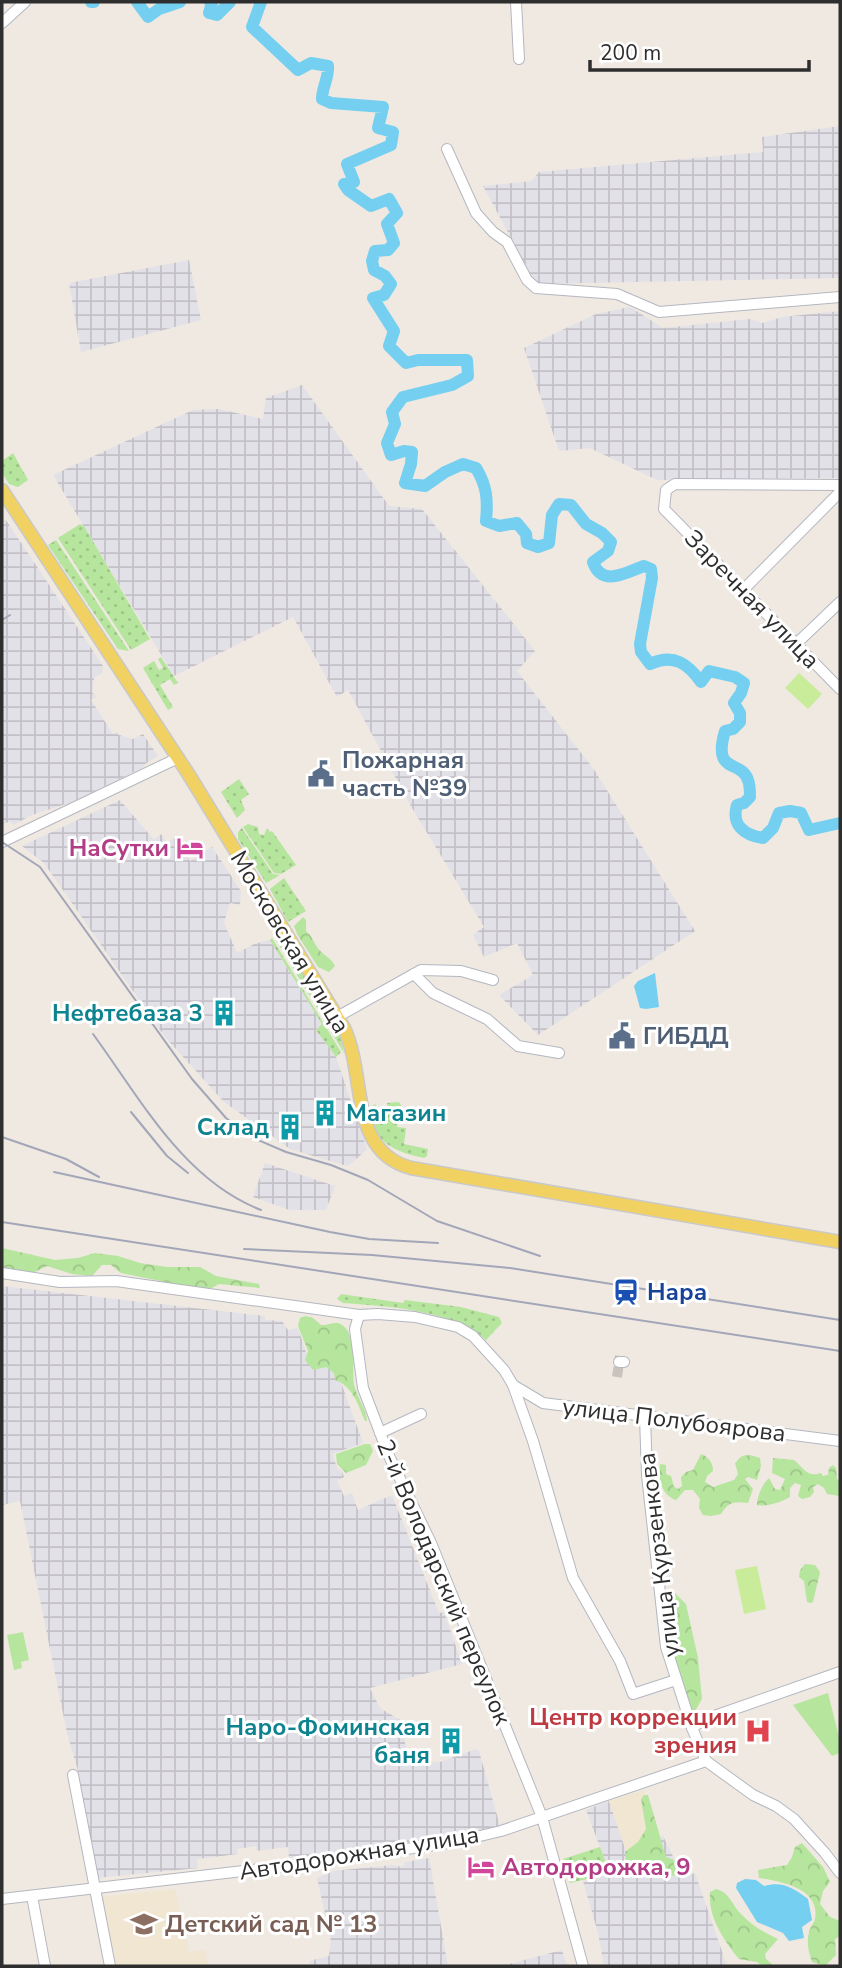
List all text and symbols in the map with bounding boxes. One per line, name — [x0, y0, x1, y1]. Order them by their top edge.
scale bar — [590, 28, 809, 72]
text: 200 m — [600, 39, 661, 67]
street label: Заречная улица — [677, 522, 827, 676]
place label: Пожарная часть №39 — [342, 744, 467, 804]
public building icon: Пожарная часть №39 — [306, 759, 336, 789]
place label: НаСутки — [69, 832, 169, 864]
hotel icon: НаСутки — [175, 833, 205, 863]
street label: Московская улица — [223, 845, 357, 1039]
place label: Нефтебаза 3 — [52, 997, 203, 1029]
building icon: Нефтебаза 3 — [209, 998, 239, 1028]
place label: ГИБДД — [643, 1020, 729, 1052]
public building icon: ГИБДД — [607, 1021, 637, 1051]
place label: Магазин — [346, 1097, 446, 1129]
building icon: Магазин — [310, 1098, 340, 1128]
place label: Склад — [197, 1111, 269, 1143]
building icon: Склад — [275, 1112, 305, 1142]
place label: Нара — [647, 1276, 707, 1308]
station icon: Нара — [611, 1277, 641, 1307]
street label: улица Полубоярова — [560, 1390, 788, 1450]
street label: 2-й Володарский переулок — [369, 1434, 519, 1730]
street label: улица Курзенкова — [631, 1451, 687, 1659]
place label: Центр коррекции зрения — [529, 1701, 737, 1761]
place label: Наро-Фоминская баня — [225, 1711, 430, 1771]
hospital icon: Центр коррекции зрения — [743, 1716, 773, 1746]
building icon: Наро-Фоминская баня — [436, 1726, 466, 1756]
street label: Автодорожная улица — [237, 1818, 481, 1888]
place label: Автодорожка, 9 — [502, 1851, 691, 1883]
hotel icon: Автодорожка, 9 — [466, 1852, 496, 1882]
place label: Детский сад № 13 — [165, 1908, 378, 1940]
school or university icon: Детский сад № 13 — [129, 1909, 159, 1939]

